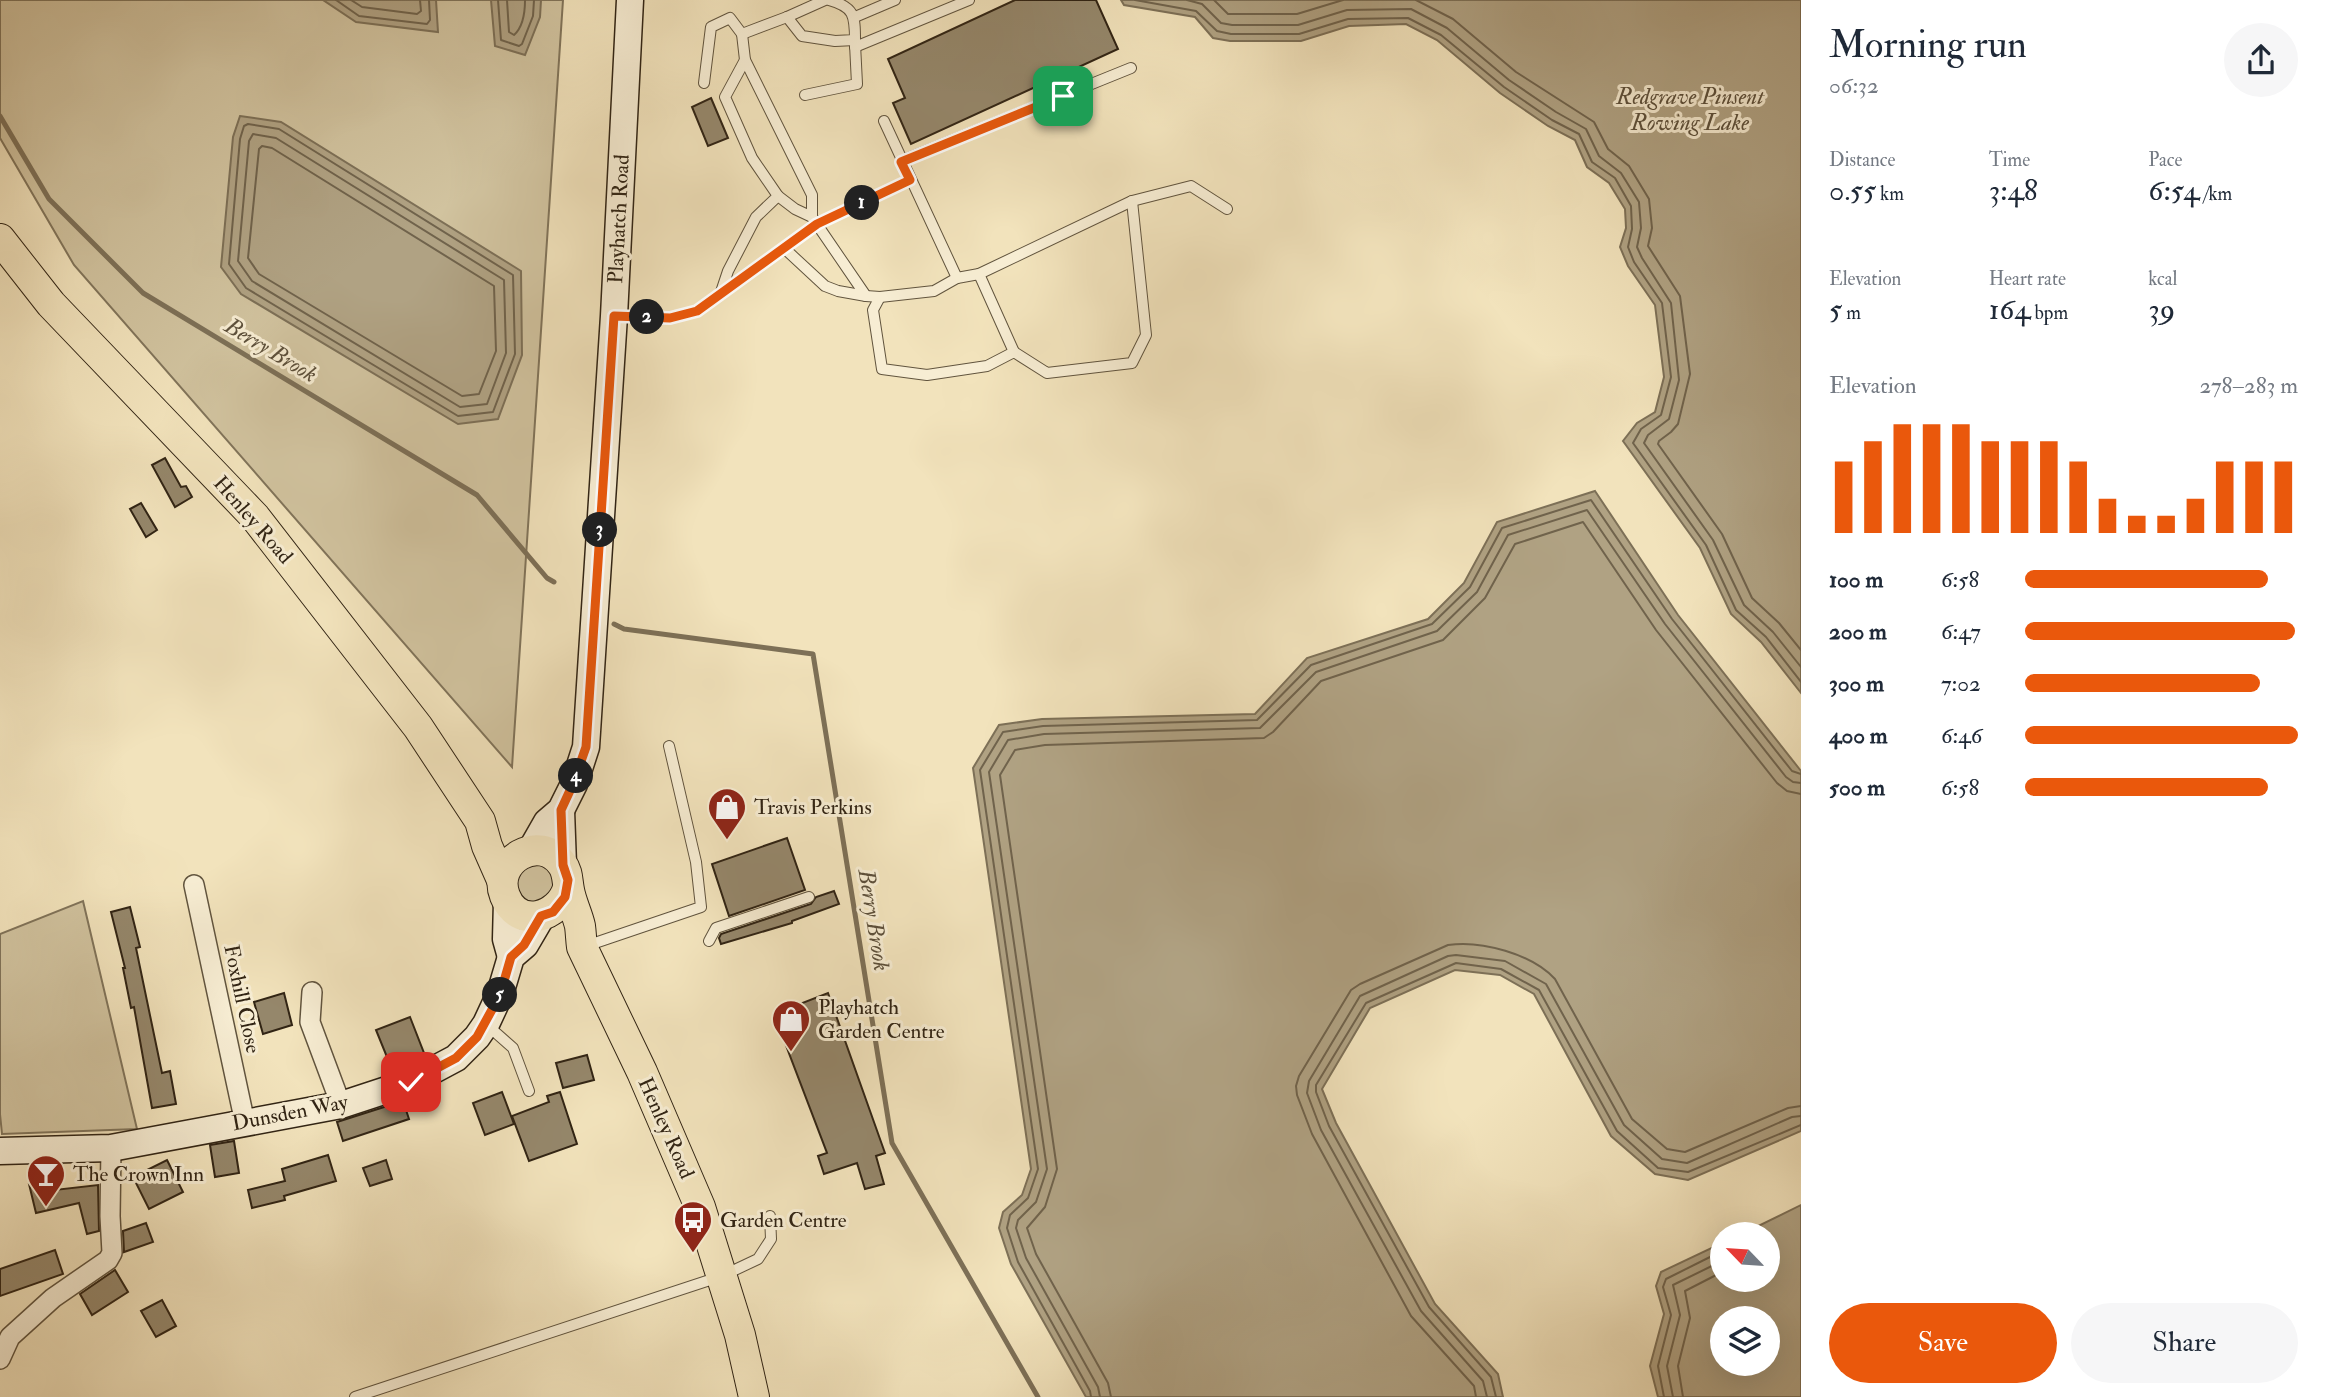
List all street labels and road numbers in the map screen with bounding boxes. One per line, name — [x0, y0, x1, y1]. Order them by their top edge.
street label: Playhatch Road — [602, 153, 636, 284]
street label: Henley Road — [207, 470, 299, 570]
street label: Foxhill Close — [217, 942, 267, 1056]
street label: Henley Road — [632, 1073, 701, 1184]
street label: Dunsden Way — [230, 1088, 351, 1137]

